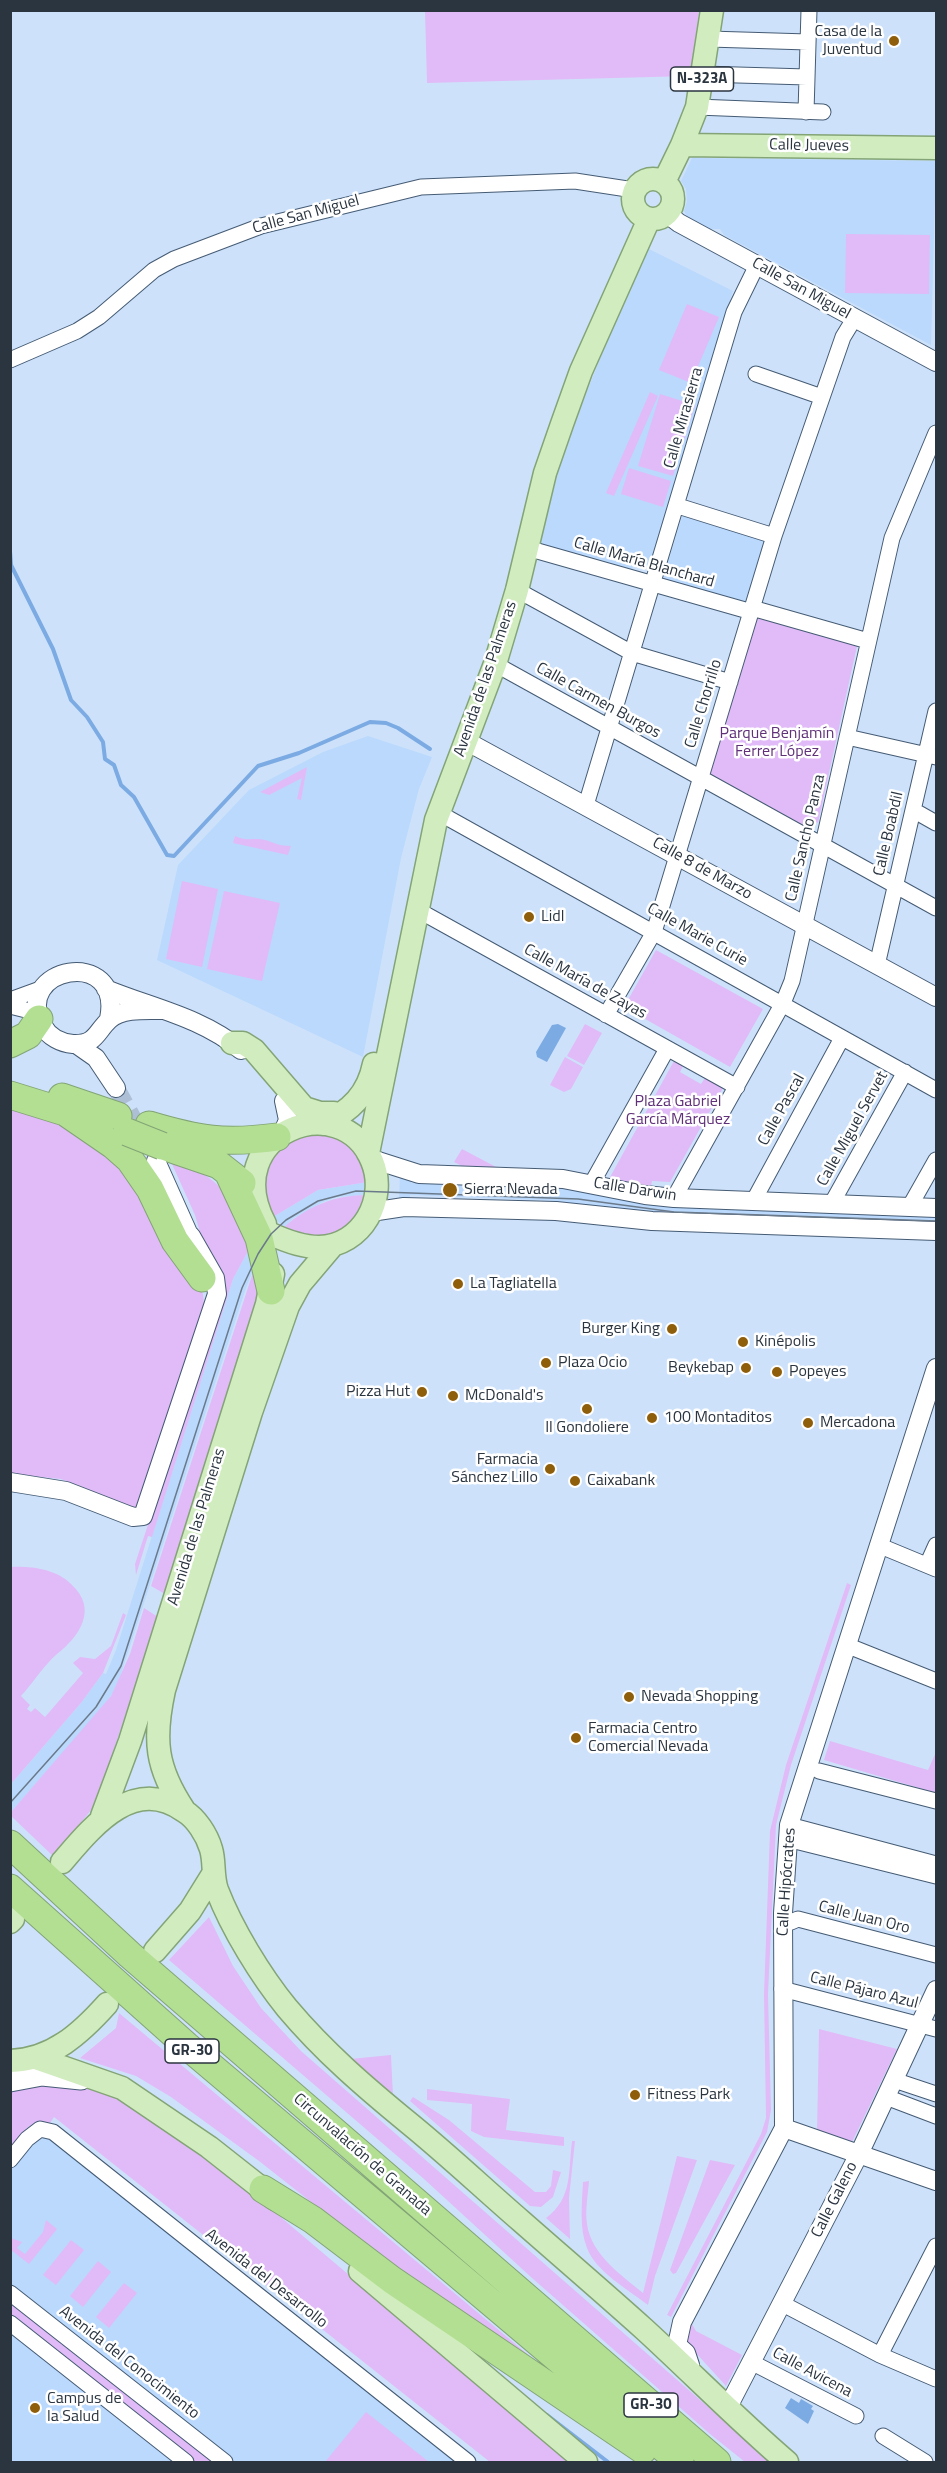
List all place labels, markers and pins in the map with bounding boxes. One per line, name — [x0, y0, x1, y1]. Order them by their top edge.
place label: Casa de la Juventud — [815, 22, 882, 60]
marker: Casa de la Juventud — [887, 34, 901, 48]
place label: Lidl — [541, 907, 564, 927]
marker: Lidl — [522, 910, 536, 924]
place label: Sierra Nevada — [464, 1180, 558, 1200]
marker: Sierra Nevada — [441, 1181, 459, 1199]
place label: La Tagliatella — [470, 1274, 557, 1294]
marker: La Tagliatella — [451, 1277, 465, 1291]
place label: Burger King — [581, 1319, 660, 1339]
marker: Burger King — [665, 1322, 679, 1336]
place label: Kinépolis — [755, 1332, 816, 1352]
marker: Kinépolis — [736, 1335, 750, 1349]
place label: Plaza Ocio — [558, 1353, 628, 1373]
marker: Plaza Ocio — [539, 1356, 553, 1370]
place label: Beykebap — [668, 1358, 734, 1378]
marker: Beykebap — [739, 1361, 753, 1375]
place label: Popeyes — [789, 1362, 846, 1382]
marker: Popeyes — [770, 1365, 784, 1379]
place label: Pizza Hut — [346, 1382, 410, 1402]
marker: Pizza Hut — [415, 1385, 429, 1399]
place label: McDonald's — [465, 1386, 544, 1406]
marker: McDonald's — [446, 1389, 460, 1403]
marker: Il Gondoliere — [580, 1402, 594, 1416]
place label: 100 Montaditos — [664, 1408, 772, 1428]
marker: 100 Montaditos — [645, 1411, 659, 1425]
place label: Mercadona — [820, 1413, 895, 1433]
marker: Mercadona — [801, 1416, 815, 1430]
place label: Il Gondoliere — [545, 1418, 629, 1438]
place label: Farmacia Sánchez Lillo — [451, 1450, 538, 1488]
marker: Farmacia Sánchez Lillo — [543, 1462, 557, 1476]
place label: Caixabank — [587, 1471, 655, 1491]
marker: Caixabank — [568, 1474, 582, 1488]
place label: Nevada Shopping — [641, 1687, 758, 1707]
marker: Nevada Shopping — [622, 1690, 636, 1704]
place label: Farmacia Centro Comercial Nevada — [588, 1719, 708, 1757]
marker: Farmacia Centro Comercial Nevada — [569, 1731, 583, 1745]
place label: Fitness Park — [647, 2085, 730, 2105]
marker: Fitness Park — [628, 2088, 642, 2102]
place label: Campus de la Salud — [47, 2389, 122, 2427]
marker: Campus de la Salud — [28, 2401, 42, 2415]

